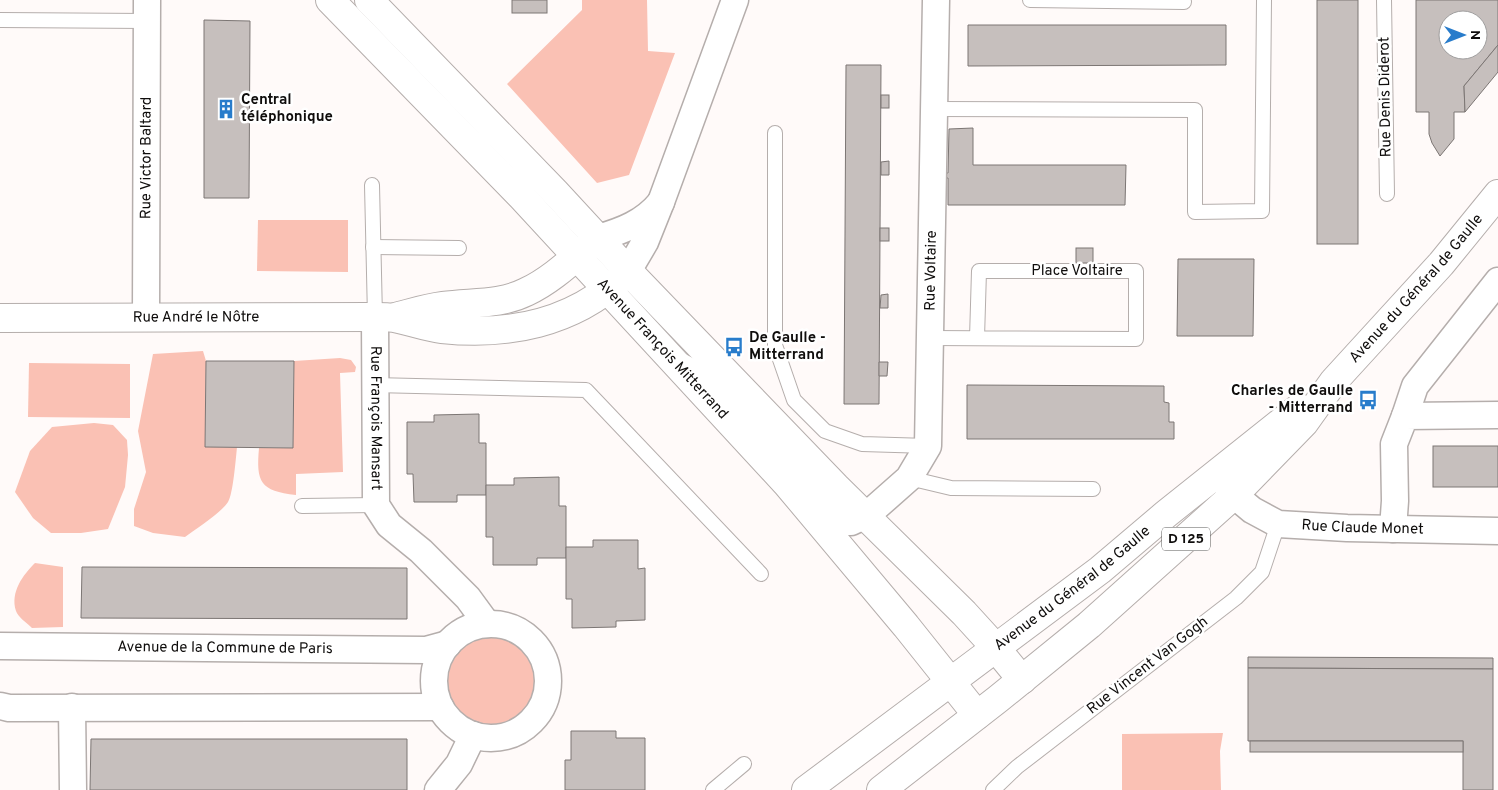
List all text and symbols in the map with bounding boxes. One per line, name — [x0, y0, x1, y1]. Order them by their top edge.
north arrow — [1438, 10, 1488, 60]
text: N — [1466, 30, 1483, 40]
street label: Rue Denis Diderot — [1375, 36, 1397, 158]
place label: Central téléphonique — [241, 91, 333, 127]
street label: Rue Victor Baltard — [137, 97, 156, 219]
building icon: Central téléphonique — [215, 98, 237, 120]
street label: Avenue du Général de Gaulle — [1345, 210, 1487, 367]
street label: Rue Voltaire — [921, 230, 941, 311]
street label: Place Voltaire — [1031, 262, 1123, 281]
street label: Avenue François Mitterrand — [593, 274, 732, 424]
street label: Rue André le Nôtre — [133, 308, 259, 327]
place label: De Gaulle - Mitterrand — [749, 329, 826, 365]
bus stop icon: De Gaulle - Mitterrand — [723, 336, 745, 358]
street label: Rue François Mansart — [366, 346, 385, 490]
place label: Charles de Gaulle - Mitterrand — [1231, 382, 1353, 418]
bus stop icon: Charles de Gaulle - Mitterrand — [1357, 389, 1379, 411]
street label: Rue Claude Monet — [1301, 516, 1424, 539]
street label: Avenue du Général de Gaulle — [991, 522, 1154, 655]
road number: D 125 — [1162, 528, 1210, 550]
street label: Rue Vincent Van Gogh — [1084, 613, 1212, 719]
street label: Avenue de la Commune de Paris — [117, 638, 333, 659]

